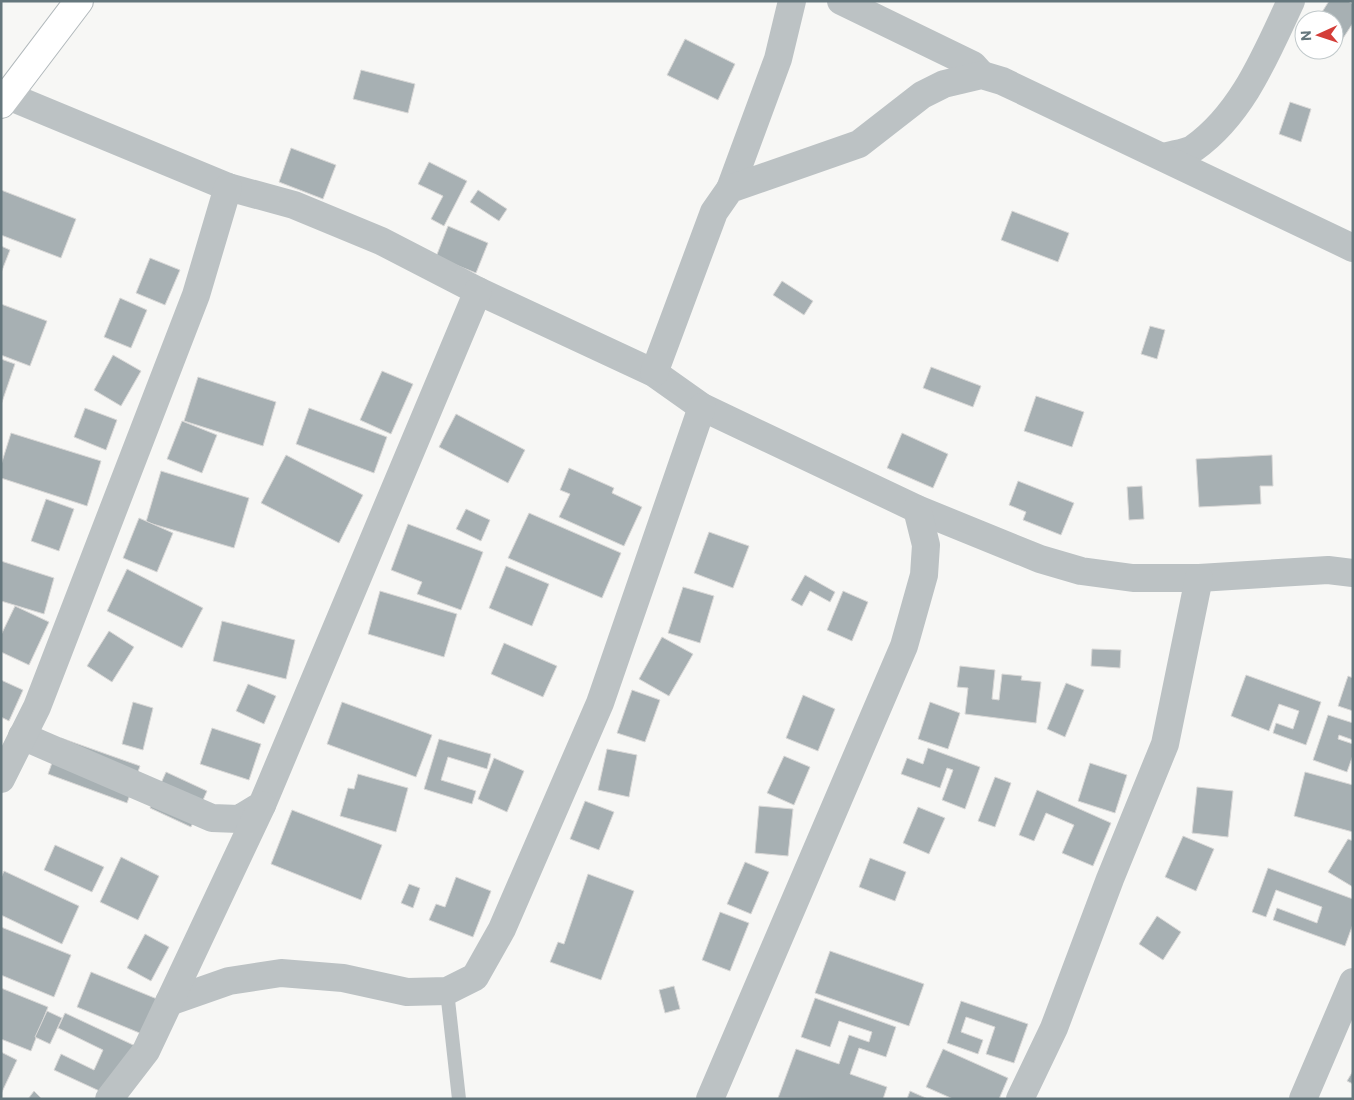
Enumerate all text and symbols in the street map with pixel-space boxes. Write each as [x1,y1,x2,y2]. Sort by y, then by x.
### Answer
north arrow [1294,10,1344,60]
text: N [1297,30,1314,41]

